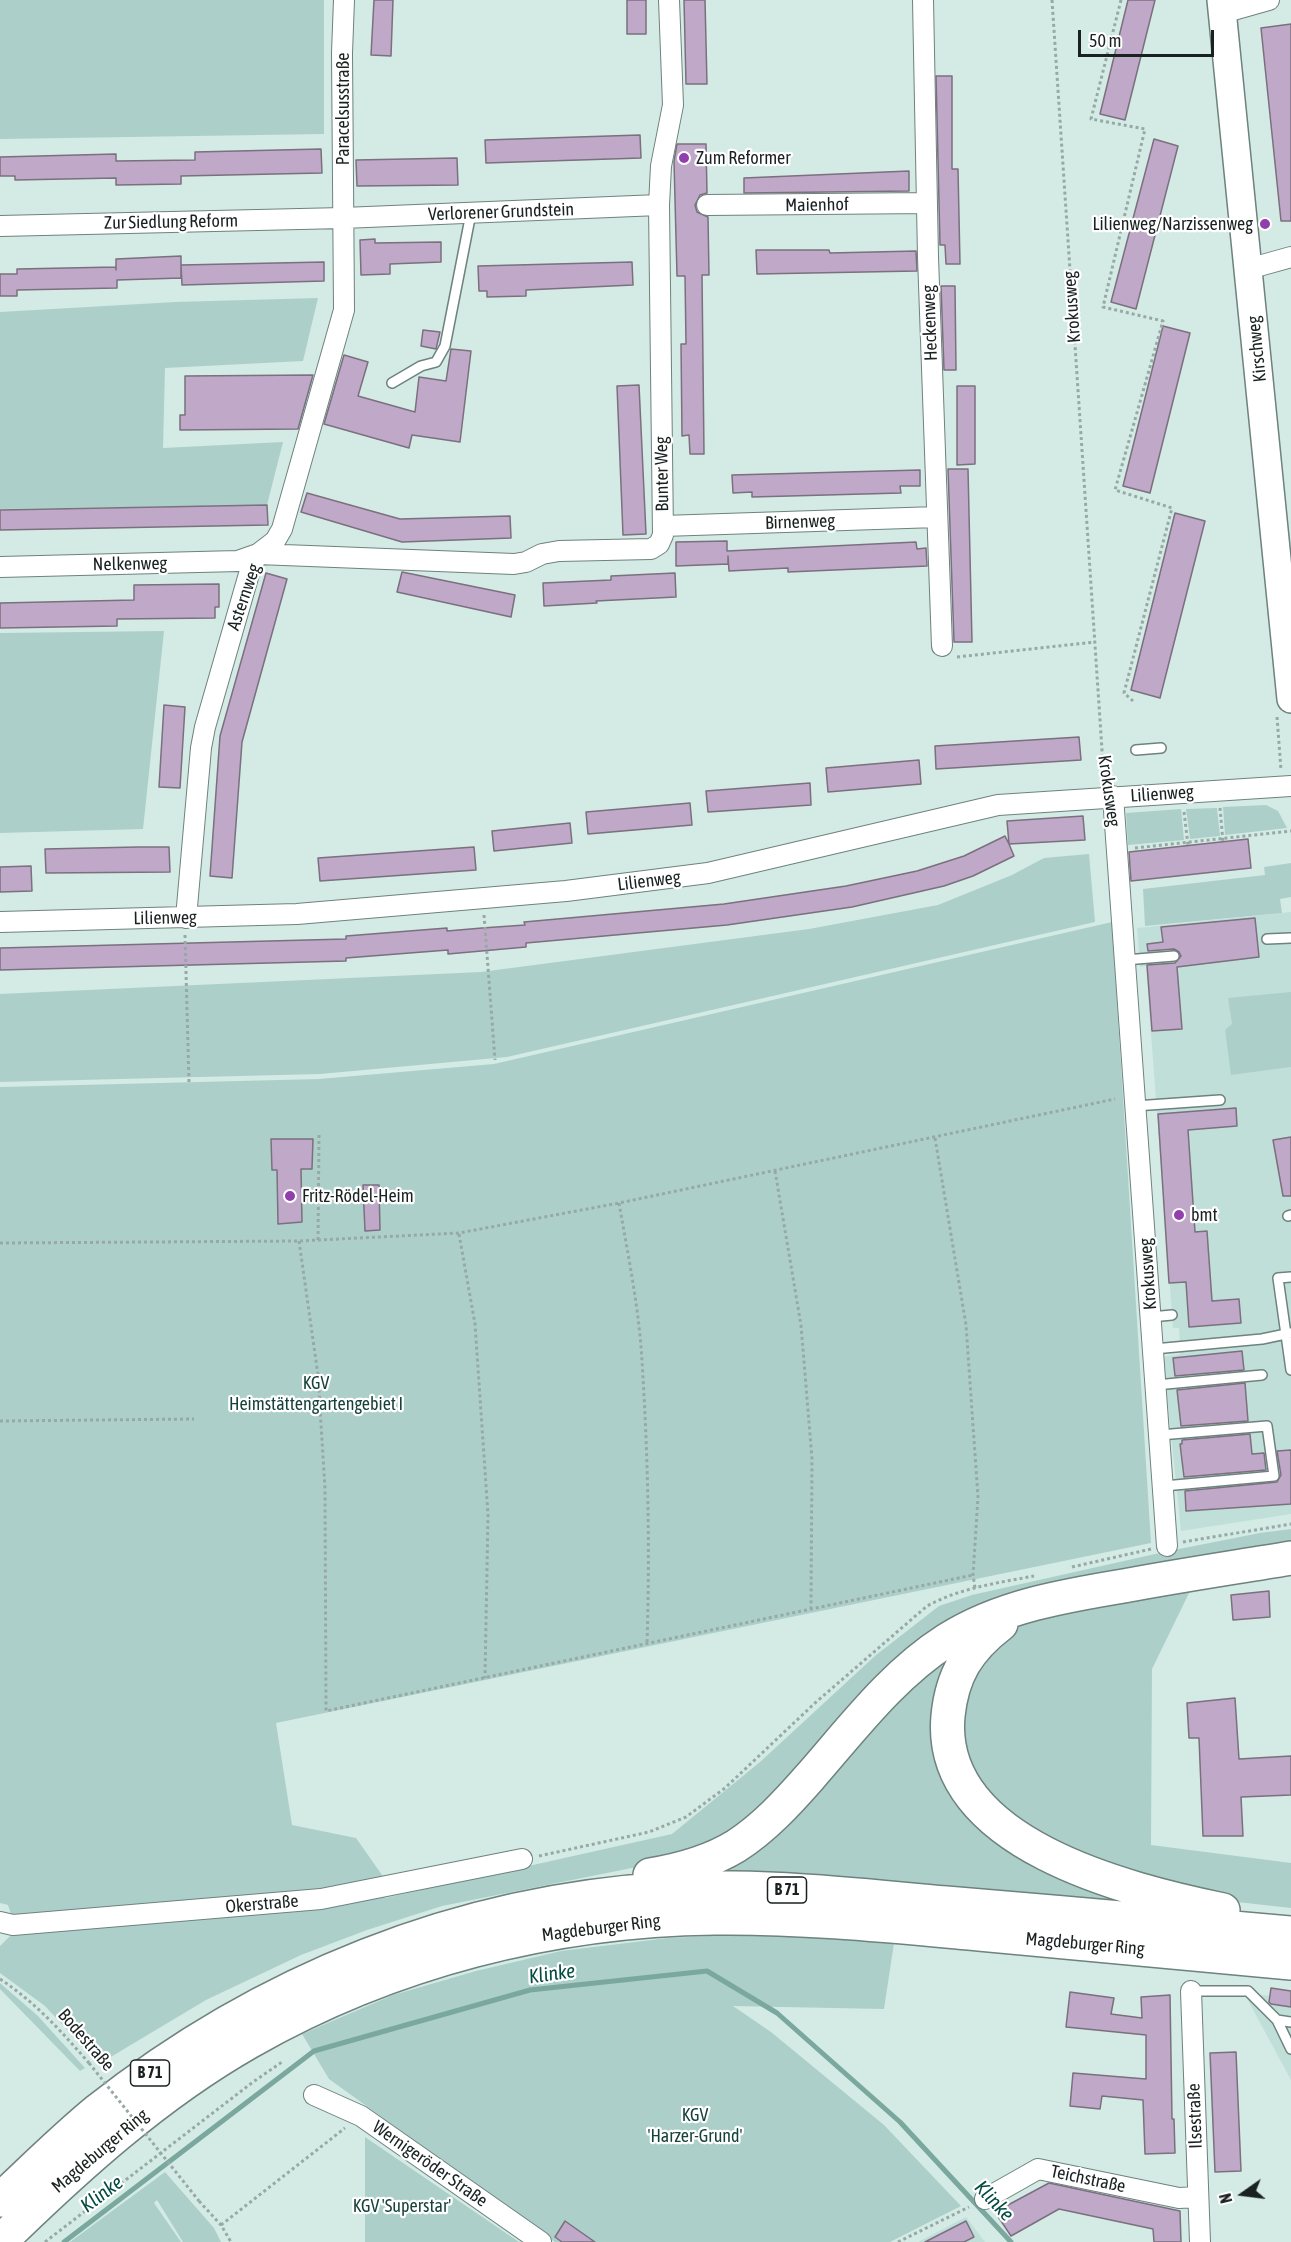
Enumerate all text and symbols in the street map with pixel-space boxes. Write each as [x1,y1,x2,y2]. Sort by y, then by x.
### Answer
scale bar [1081,18,1218,56]
text: 50 m [1089,30,1121,51]
street label: Paracelsusstraße [332,53,354,165]
place label: Zum Reformer [696,147,791,169]
marker: Zum Reformer [677,151,691,165]
street label: Maienhof [785,194,849,216]
street label: Verlorener Grundstein [428,199,574,225]
street label: Zur Siedlung Reform [104,210,238,234]
place label: Lilienweg/Narzissenweg [1093,213,1253,235]
marker: Lilienweg/Narzissenweg [1258,217,1272,231]
street label: Krokusweg [1059,270,1085,344]
street label: Heckenweg [918,285,942,361]
street label: Kirschweg [1243,315,1271,383]
street label: Bunter Weg [651,436,673,512]
street label: Birnenweg [765,510,835,534]
street label: Nelkenweg [93,553,167,575]
street label: Asternweg [223,561,265,633]
street label: Krokusweg [1093,754,1125,828]
street label: Lilienweg [1130,781,1194,807]
street label: Lilienweg [616,866,682,896]
street label: Lilienweg [133,907,197,929]
place label: Fritz-Rödel-Heim [302,1185,414,1207]
marker: Fritz-Rödel-Heim [283,1189,297,1203]
place label: bmt [1191,1204,1218,1226]
marker: bmt [1172,1208,1186,1222]
street label: Krokusweg [1135,1237,1161,1311]
park label: KGV Heimstättengartengebiet I [229,1372,403,1414]
road number: B 71 [768,1877,806,1903]
street label: Okerstraße [225,1890,299,1918]
street label: Magdeburger Ring [540,1910,662,1946]
street label: Magdeburger Ring [1025,1928,1145,1960]
water label: Klinke [527,1959,577,1989]
street label: Bodestraße [53,2005,119,2075]
road number: B 71 [130,2060,170,2086]
street label: Ilsestraße [1183,2083,1207,2149]
street label: Magdeburger Ring [47,2104,153,2198]
park label: KGV 'Harzer-Grund' [647,2104,743,2146]
street label: Wernigeröder Straße [368,2116,492,2212]
street label: Teichstraße [1049,2161,1127,2197]
north arrow [1213,2164,1273,2224]
water label: Klinke [76,2170,128,2218]
water label: Klinke [969,2176,1019,2226]
text: N [1216,2192,1235,2205]
park label: KGV 'Superstar' [353,2195,451,2217]

